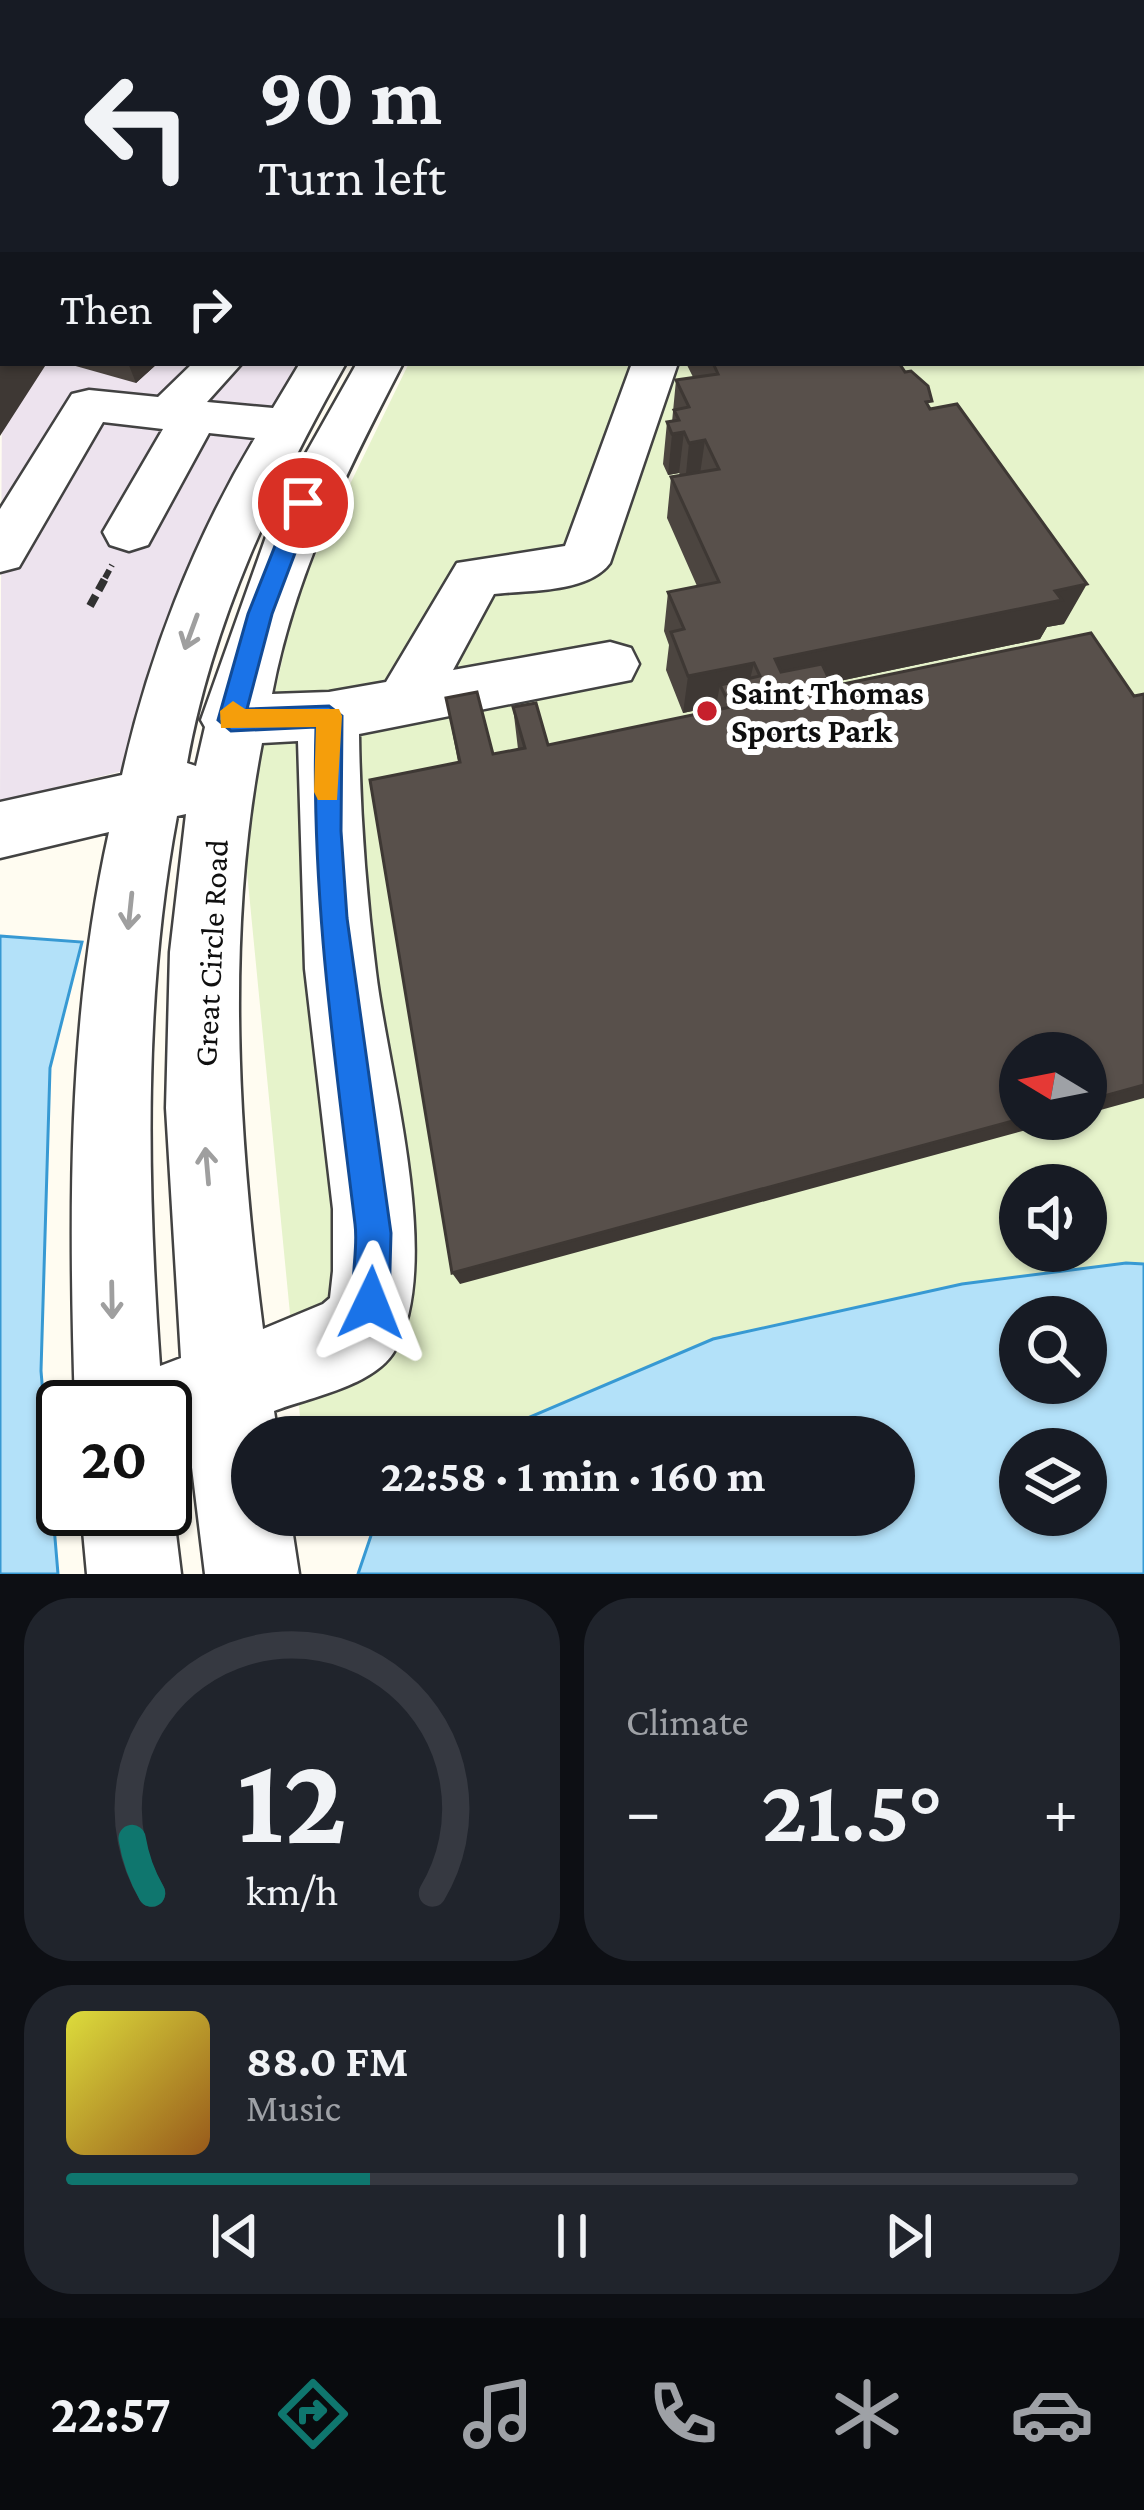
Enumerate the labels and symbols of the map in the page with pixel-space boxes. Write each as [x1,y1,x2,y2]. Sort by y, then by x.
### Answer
pin [252,452,354,554]
one-way arrow [178,613,200,650]
place label: Saint Thomas Sports Park [731,674,924,749]
marker: Saint Thomas Sports Park [694,698,720,724]
street label: Great Circle Road [186,838,235,1068]
one-way arrow [118,891,141,930]
north arrow [999,1032,1107,1140]
one-way arrow [195,1147,218,1186]
position arrow [308,1240,434,1366]
one-way arrow [101,1280,124,1319]
speed limit sign: 20 [36,1380,192,1536]

